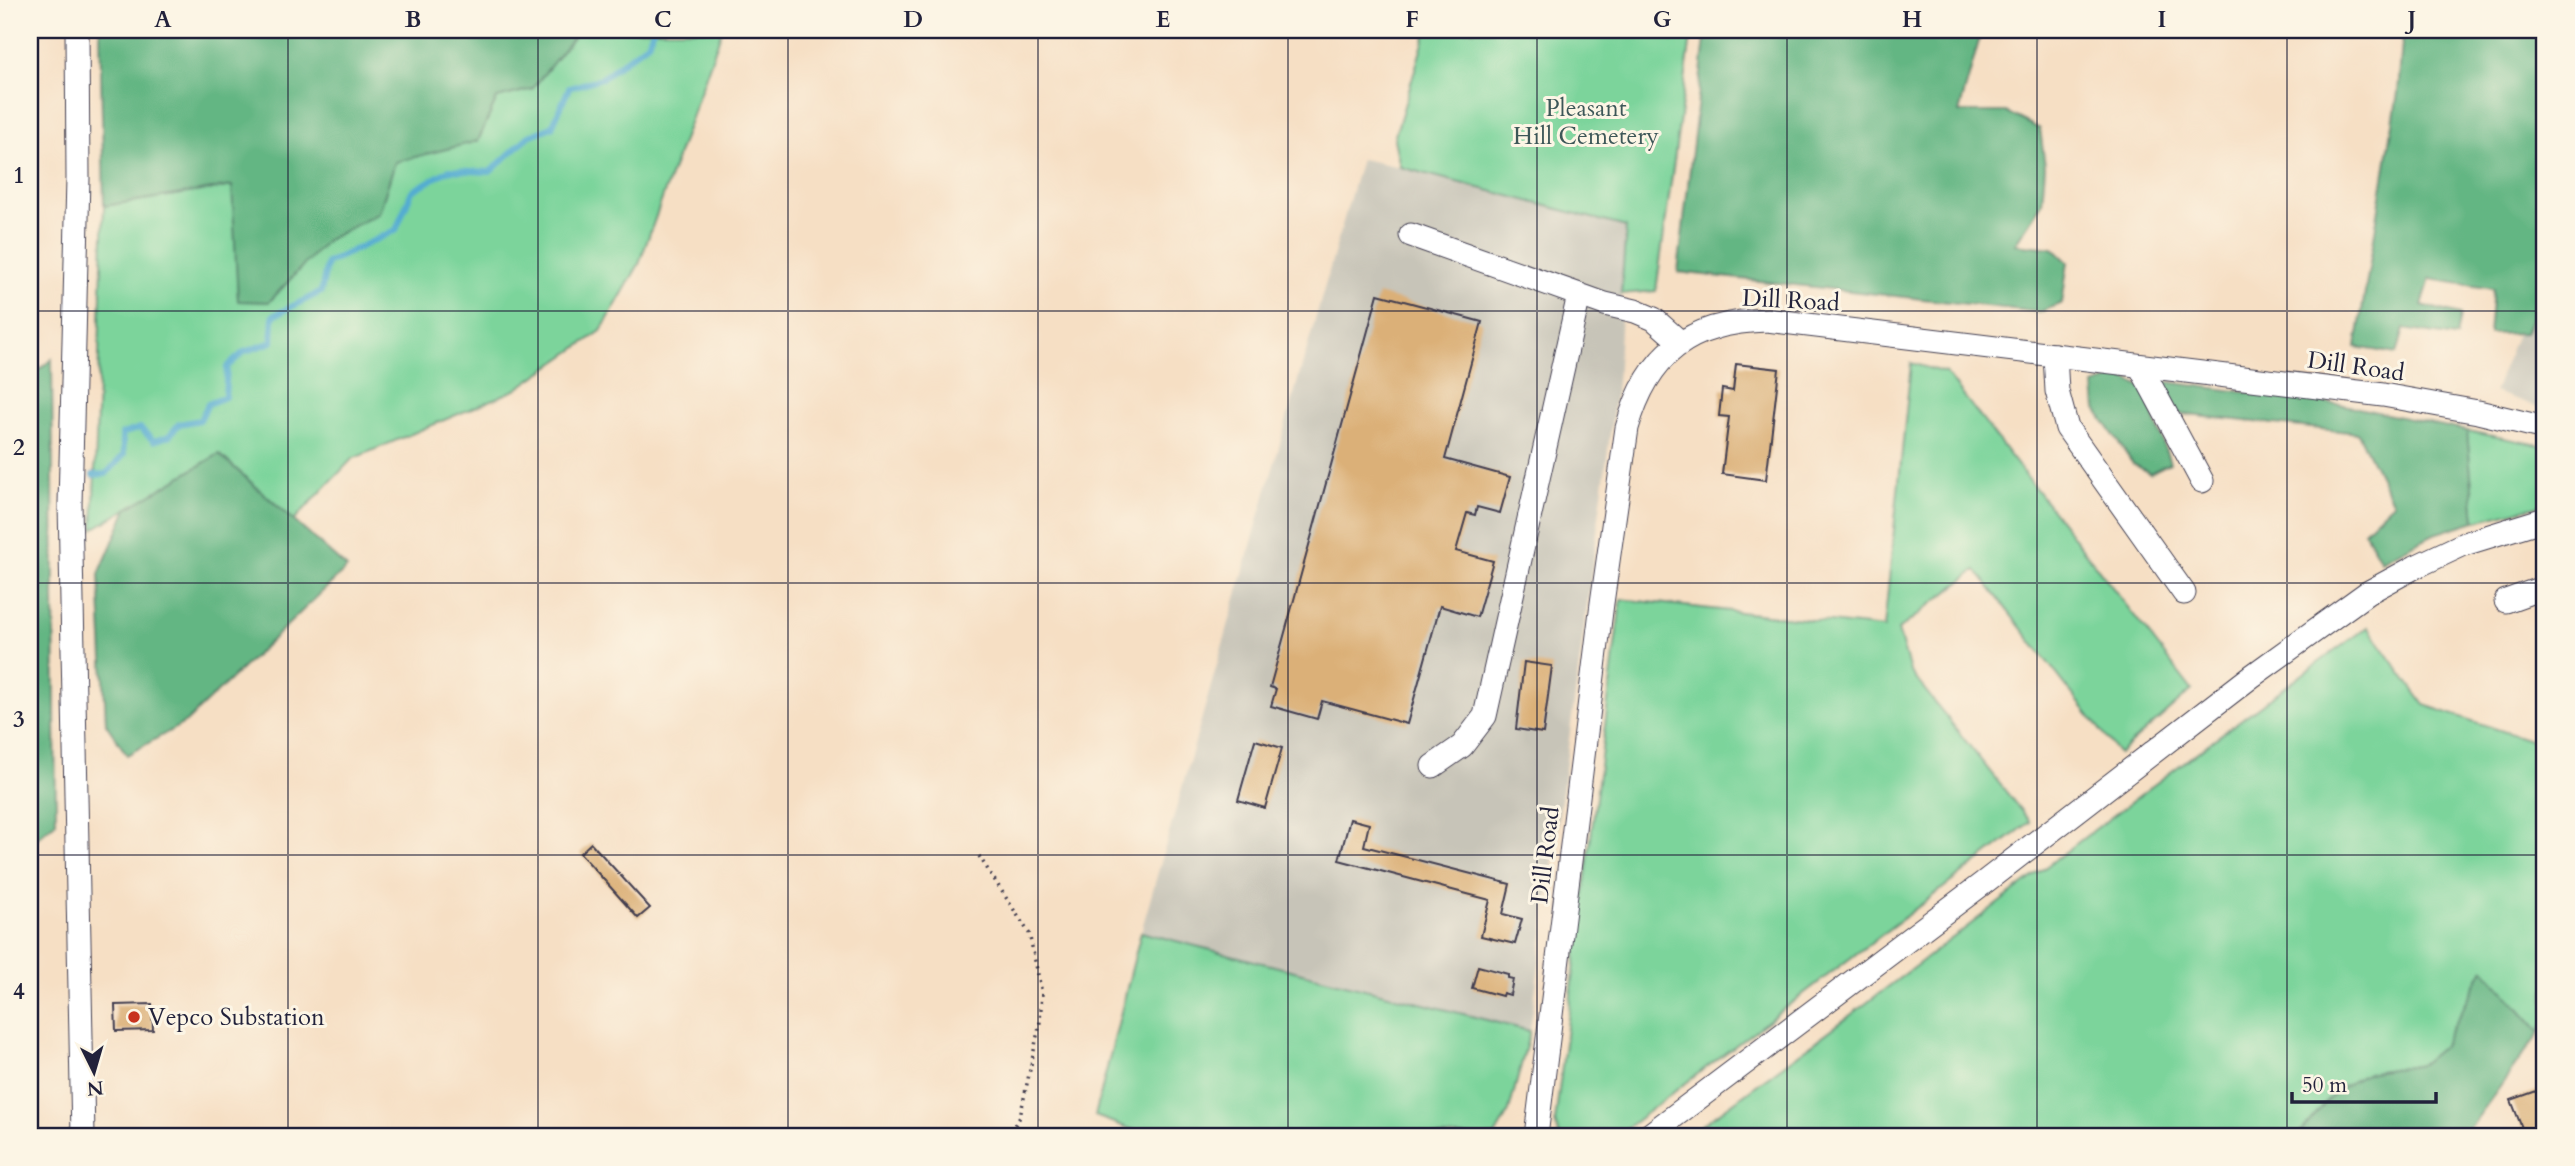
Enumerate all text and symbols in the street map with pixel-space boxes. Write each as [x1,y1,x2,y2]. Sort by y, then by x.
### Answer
text: A [154,4,172,35]
text: B [405,4,421,35]
text: C [654,4,672,35]
text: D [903,4,923,35]
text: E [1156,4,1170,35]
text: F [1405,4,1419,35]
text: G [1653,4,1672,35]
text: H [1902,4,1922,35]
text: I [2158,4,2166,35]
text: J [2405,4,2416,35]
park label: Pleasant Hill Cemetery [1513,92,1659,153]
text: 1 [13,160,25,191]
street label: Dill Road [1741,281,1841,320]
street label: Dill Road [2305,343,2407,390]
text: 2 [13,432,25,463]
text: 3 [13,704,25,735]
street label: Dill Road [1523,804,1568,906]
text: 4 [13,976,25,1007]
place label: Vepco Substation [148,1001,325,1034]
marker: Vepco Substation [126,1009,142,1025]
north arrow [60,1036,130,1106]
scale bar [2292,1061,2435,1105]
text: 50 m [2302,1071,2347,1100]
text: N [86,1074,105,1102]

